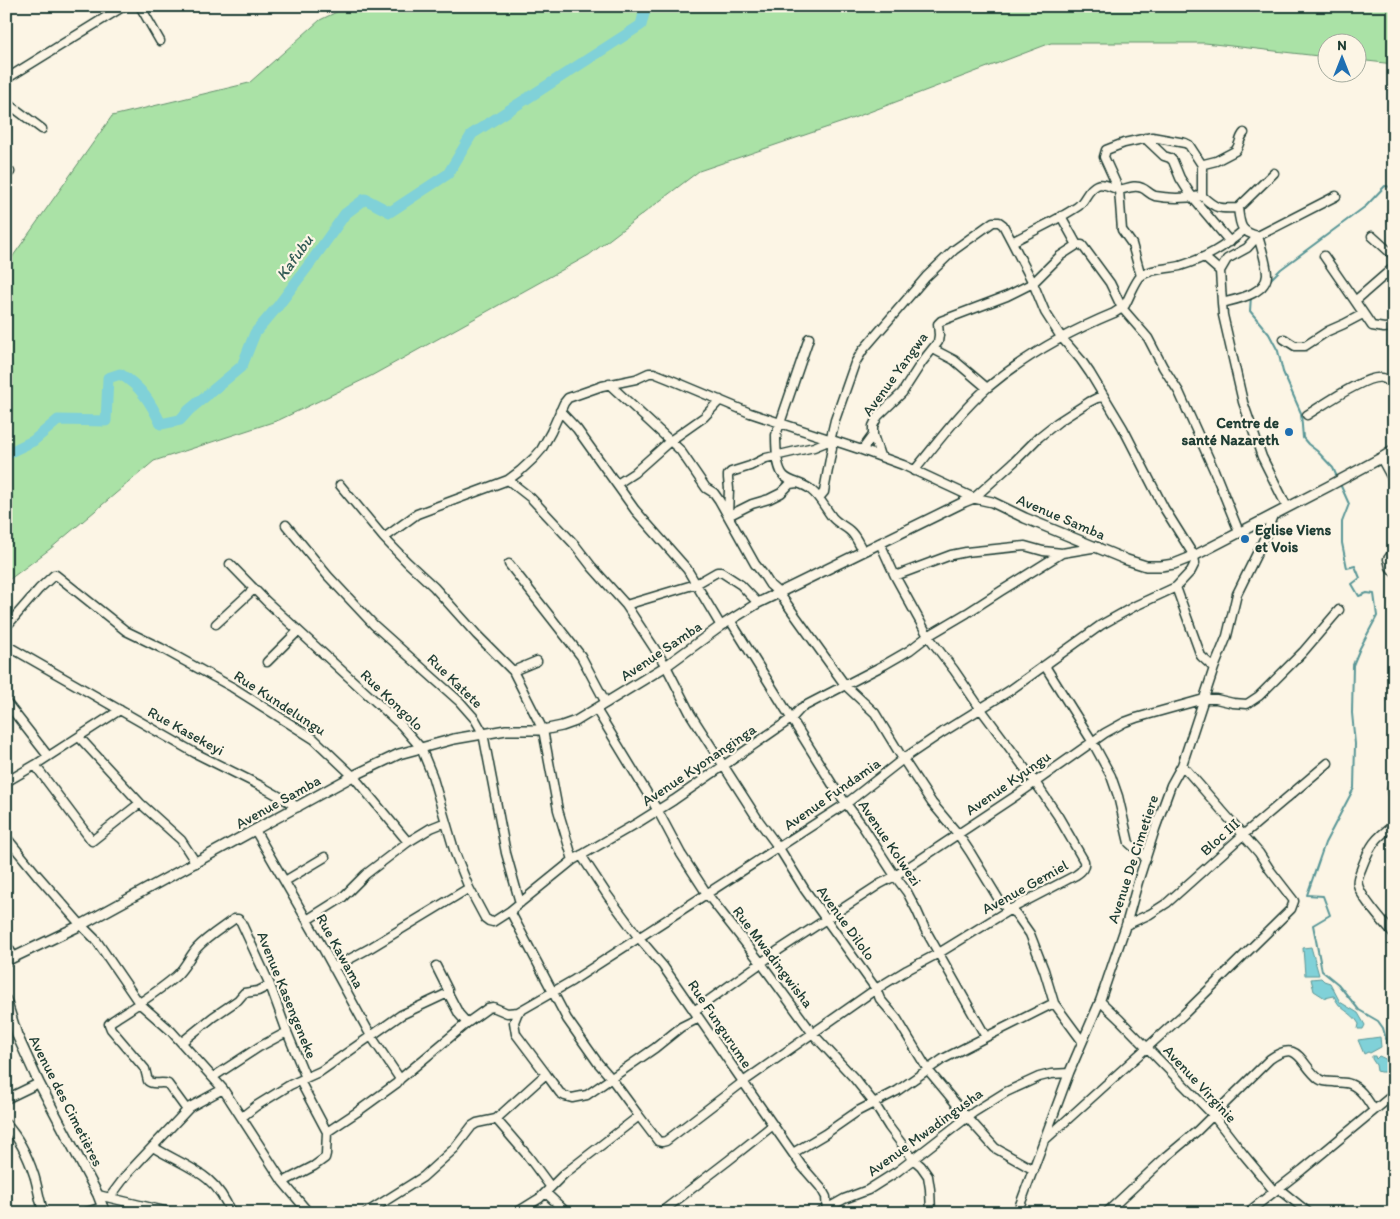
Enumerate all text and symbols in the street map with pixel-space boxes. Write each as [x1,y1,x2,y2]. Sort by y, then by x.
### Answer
north arrow [1318,32,1368,82]
text: N [1337,37,1347,54]
water label: Kafubu [272,230,318,283]
street label: Avenue Yangwa [859,328,932,420]
place label: Centre de santé Nazareth [1182,414,1280,449]
marker: Centre de santé Nazareth [1283,426,1295,438]
street label: Avenue Samba [1014,490,1109,544]
place label: Eglise Viens et Vois [1255,521,1332,556]
marker: Eglise Viens et Vois [1239,533,1251,545]
street label: Avenue Samba [617,617,706,685]
street label: Rue Katete [423,650,487,712]
street label: Rue Kongolo [357,666,427,734]
street label: Rue Kundelungu [231,667,330,740]
street label: Rue Kasekeyi [145,703,227,759]
street label: Avenue Kyonanginga [638,720,760,810]
street label: Avenue Kyungu [962,747,1054,819]
street label: Avenue Fundamia [780,754,884,834]
street label: Avenue Samba [232,771,324,833]
street label: Avenue De Cimetiere [1104,793,1162,925]
street label: Avenue Kolwezi [855,797,925,889]
street label: Bloc III [1197,815,1243,859]
street label: Avenue Gemiel [979,856,1072,918]
street label: Avenue Dilolo [813,882,879,964]
street label: Rue Mwadingwisha [729,903,817,1012]
street label: Rue Kawama [312,911,368,992]
street label: Avenue Kasengeneke [253,929,321,1061]
street label: Rue Fungurume [684,977,756,1071]
street label: Avenue des Cimetières [25,1032,107,1170]
street label: Avenue Virginie [1160,1042,1240,1126]
street label: Avenue Mwadingusha [864,1084,986,1180]

